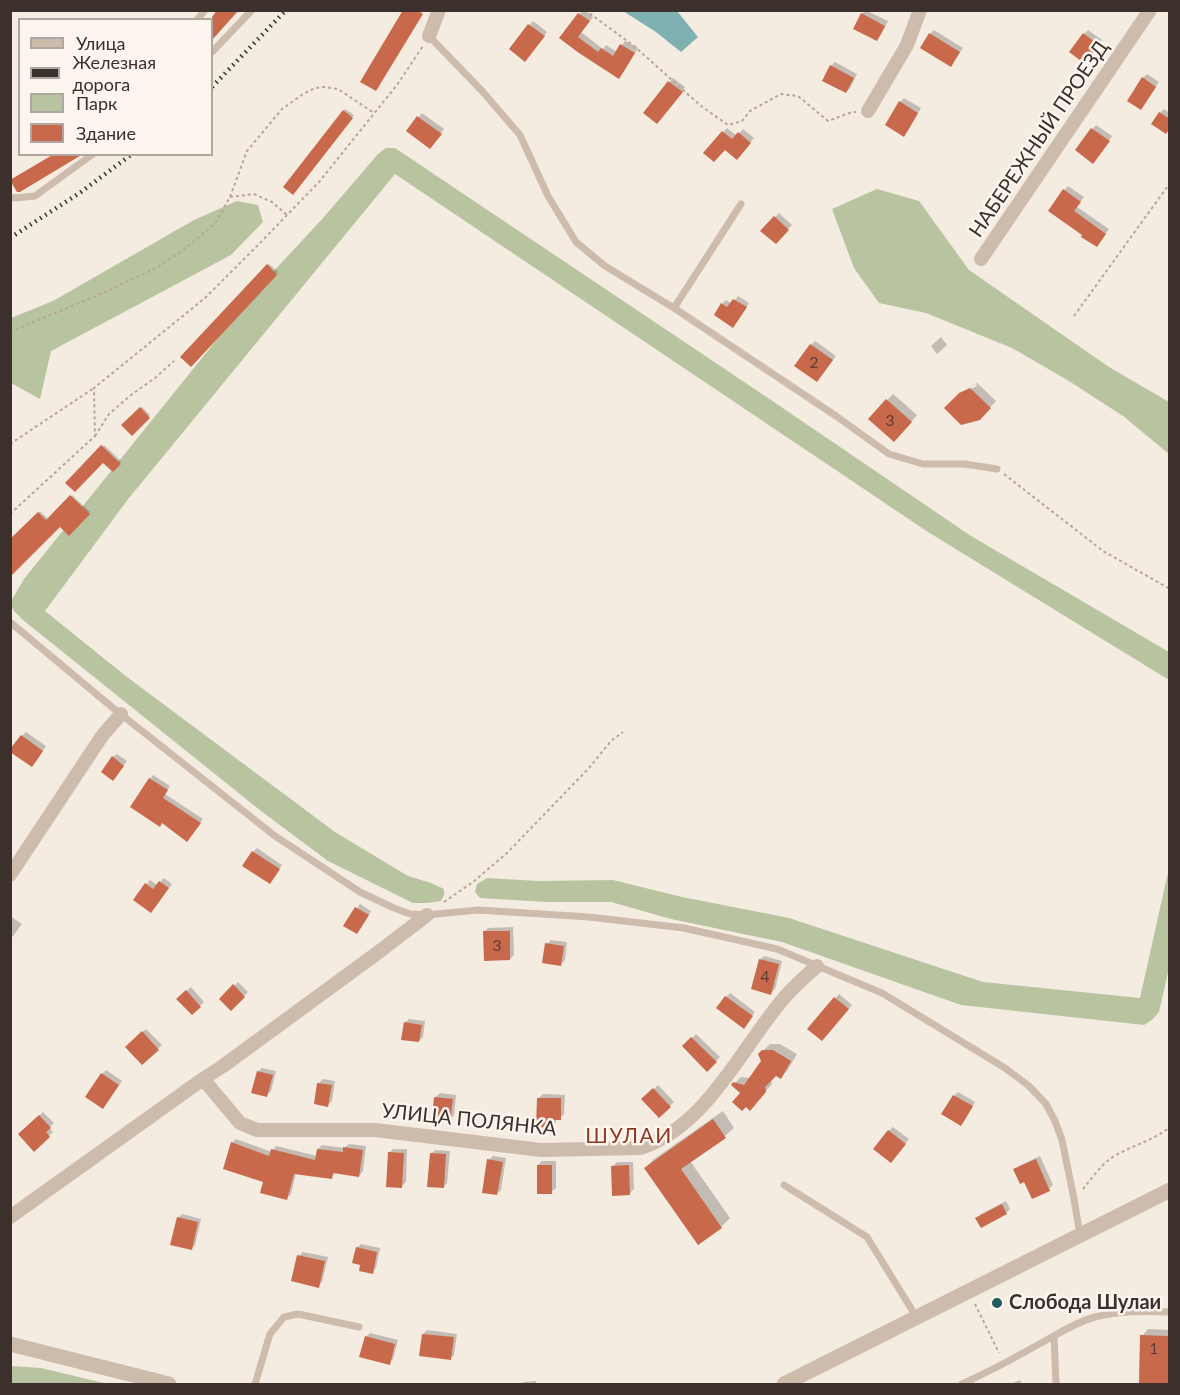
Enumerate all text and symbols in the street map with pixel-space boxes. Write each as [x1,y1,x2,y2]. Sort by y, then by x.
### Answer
legend [18,18,213,156]
text: Улица [76,32,126,54]
street label: НАБЕРЕЖНЫЙ ПРОЕЗД [964,36,1114,242]
text: Железная дорога [72,51,156,95]
text: Парк [76,92,117,114]
text: Здание [76,122,136,144]
house number: 2 [809,353,819,373]
house number: 3 [885,411,895,431]
house number: 3 [492,936,502,956]
house number: 4 [760,967,770,987]
street label: УЛИЦА ПОЛЯНКА [380,1099,558,1141]
district label: ШУЛАИ [585,1123,673,1149]
place label: Слобода Шулаи [1009,1291,1161,1315]
marker: Слобода Шулаи [990,1296,1004,1310]
house number: 1 [1149,1339,1159,1359]

